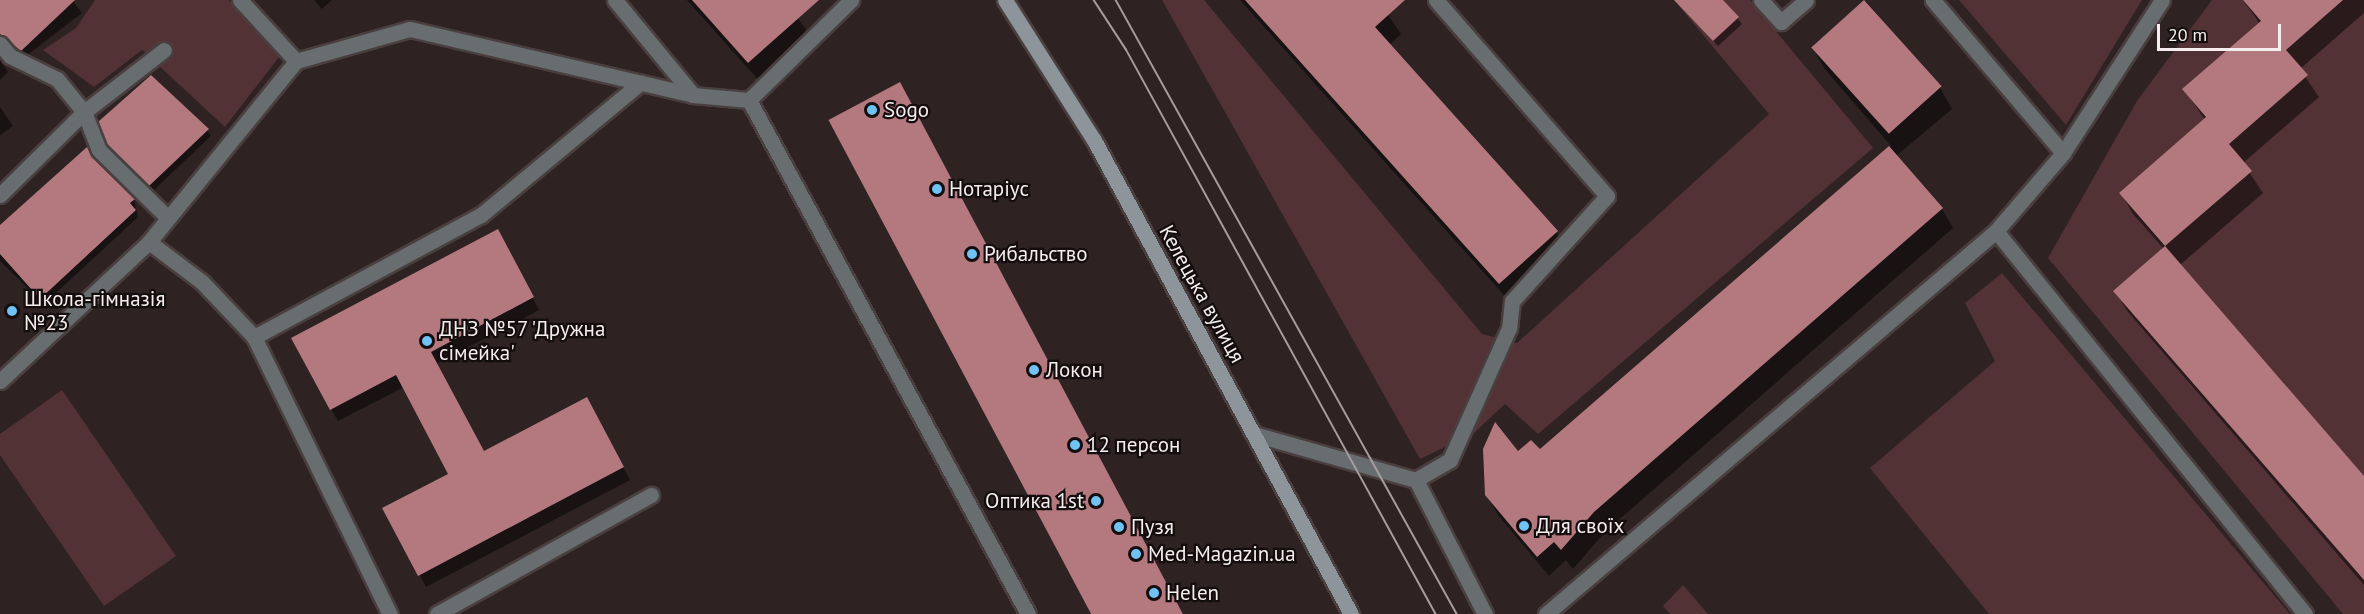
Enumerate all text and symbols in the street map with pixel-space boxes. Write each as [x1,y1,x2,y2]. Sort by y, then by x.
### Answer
scale bar [2160,12,2284,50]
text: 20 m [2168,23,2207,46]
place label: Sogo [884,97,929,123]
marker: Sogo [865,103,879,117]
place label: Нотаріус [949,176,1029,202]
marker: Нотаріус [930,182,944,196]
street label: Келецька вулиця [1154,221,1250,367]
place label: Рибальство [984,241,1087,267]
marker: Рибальство [965,247,979,261]
place label: Школа-гімназія №23 [24,286,165,336]
marker: Школа-гімназія №23 [5,304,19,318]
place label: ДНЗ №57 'Дружна сімейка' [439,316,608,366]
marker: ДНЗ №57 'Дружна сімейка' [420,334,434,348]
place label: Локон [1046,357,1103,383]
marker: Локон [1027,363,1041,377]
place label: 12 персон [1087,432,1180,458]
marker: 12 персон [1068,438,1082,452]
place label: Оптика 1st [985,488,1084,514]
marker: Оптика 1st [1089,494,1103,508]
place label: Для своїх [1536,513,1624,539]
place label: Пузя [1131,514,1174,540]
marker: Для своїх [1517,519,1531,533]
marker: Пузя [1112,520,1126,534]
place label: Med-Magazin.ua [1148,541,1296,567]
marker: Med-Magazin.ua [1129,547,1143,561]
place label: Helen [1166,580,1219,606]
marker: Helen [1147,586,1161,600]

